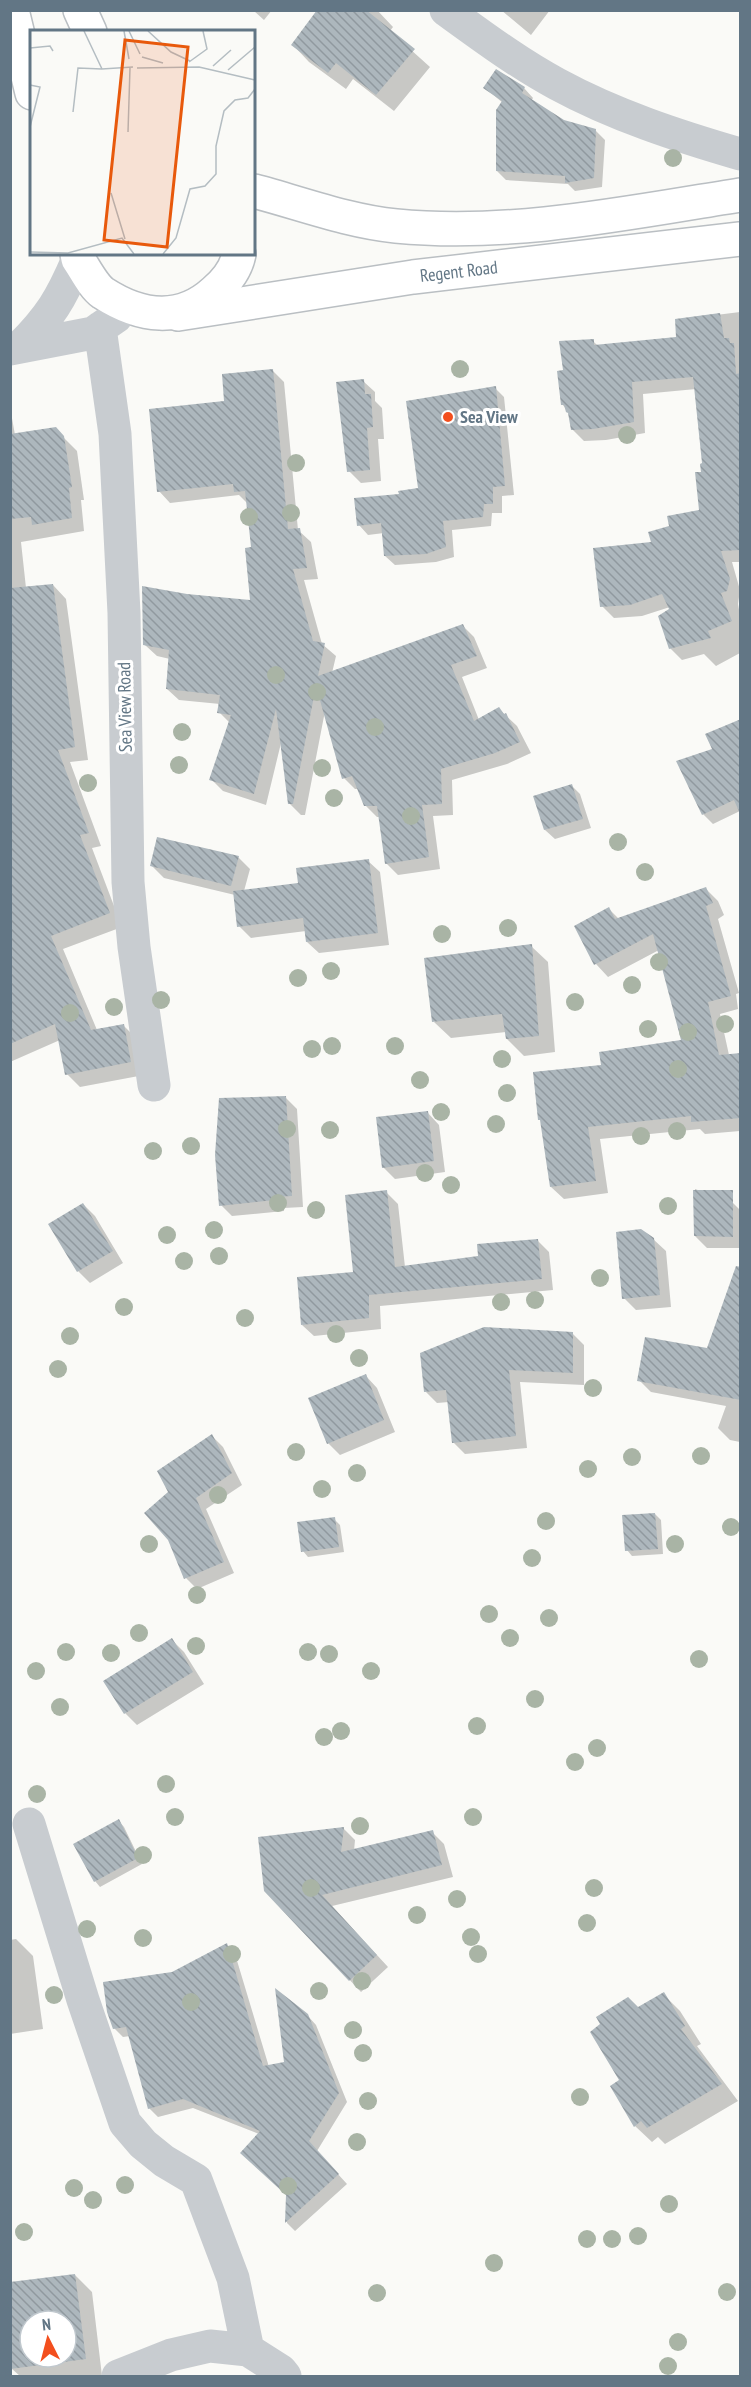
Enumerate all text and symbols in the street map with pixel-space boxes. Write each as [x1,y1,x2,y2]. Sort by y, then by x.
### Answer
inset map [30,30,255,255]
street label: Regent Road [419,255,499,287]
place label: Sea View [460,405,518,428]
marker: Sea View [441,410,455,424]
street label: Sea View Road [112,662,137,752]
north arrow [18,2309,78,2369]
text: N [41,2314,52,2334]

